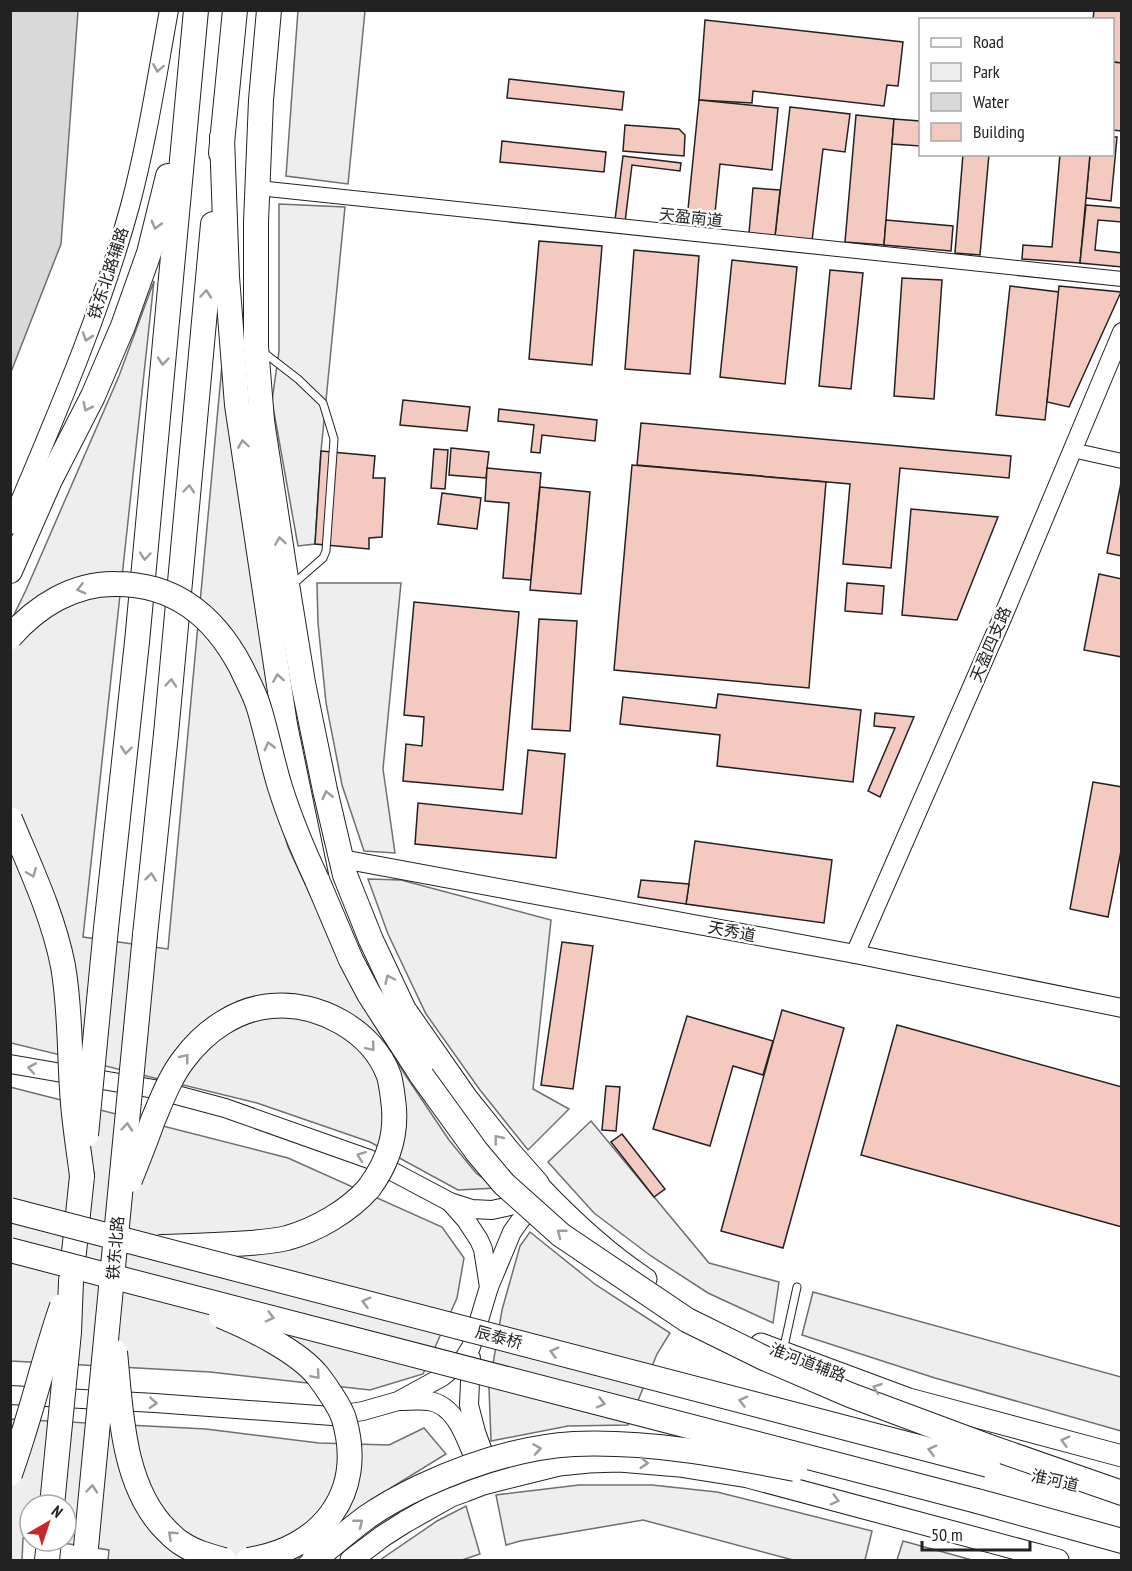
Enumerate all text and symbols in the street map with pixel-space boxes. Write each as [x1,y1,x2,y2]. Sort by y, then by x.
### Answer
legend [919,18,1114,156]
text: Road [973,30,1004,53]
text: Park [973,60,1000,83]
one-way arrow [152,63,165,73]
text: Water [973,90,1009,113]
text: Building [973,120,1025,143]
street label: 天盈南道 [658,204,724,230]
one-way arrow [151,220,163,230]
street label: 铁东北路辅路 [84,224,132,322]
one-way arrow [199,290,212,299]
one-way arrow [82,331,95,342]
one-way arrow [157,357,170,366]
one-way arrow [83,401,94,412]
one-way arrow [237,439,249,449]
one-way arrow [182,484,195,493]
one-way arrow [275,536,287,546]
one-way arrow [139,551,152,560]
one-way arrow [76,582,87,594]
street label: 天盈四支路 [965,603,1015,685]
one-way arrow [272,674,285,684]
one-way arrow [164,678,177,687]
one-way arrow [264,741,276,752]
one-way arrow [120,745,133,754]
one-way arrow [321,790,334,800]
one-way arrow [25,867,37,878]
one-way arrow [144,872,157,881]
street label: 天秀道 [707,917,757,945]
one-way arrow [385,974,397,985]
one-way arrow [363,1040,374,1051]
one-way arrow [178,1054,189,1065]
one-way arrow [27,1062,37,1075]
one-way arrow [120,1123,133,1132]
one-way arrow [495,1135,506,1146]
one-way arrow [356,1151,367,1164]
street label: 铁东北路 [102,1215,128,1281]
one-way arrow [556,1230,567,1241]
one-way arrow [361,1297,371,1310]
one-way arrow [265,1309,275,1322]
street label: 辰泰桥 [473,1321,525,1353]
street label: 淮河道辅路 [767,1338,849,1386]
one-way arrow [549,1346,559,1359]
one-way arrow [309,1368,320,1379]
one-way arrow [873,1382,883,1395]
one-way arrow [148,1396,157,1409]
one-way arrow [596,1396,606,1409]
one-way arrow [738,1396,749,1408]
one-way arrow [1060,1435,1070,1448]
one-way arrow [532,1443,542,1456]
one-way arrow [927,1445,937,1458]
one-way arrow [639,1456,648,1469]
street label: 淮河道 [1029,1465,1081,1495]
one-way arrow [85,1484,98,1493]
one-way arrow [830,1492,840,1505]
north arrow [18,1493,78,1553]
text: N [48,1501,67,1522]
scale bar [922,1514,1030,1552]
one-way arrow [352,1520,363,1531]
text: 50 m [931,1523,963,1546]
one-way arrow [168,1532,179,1543]

